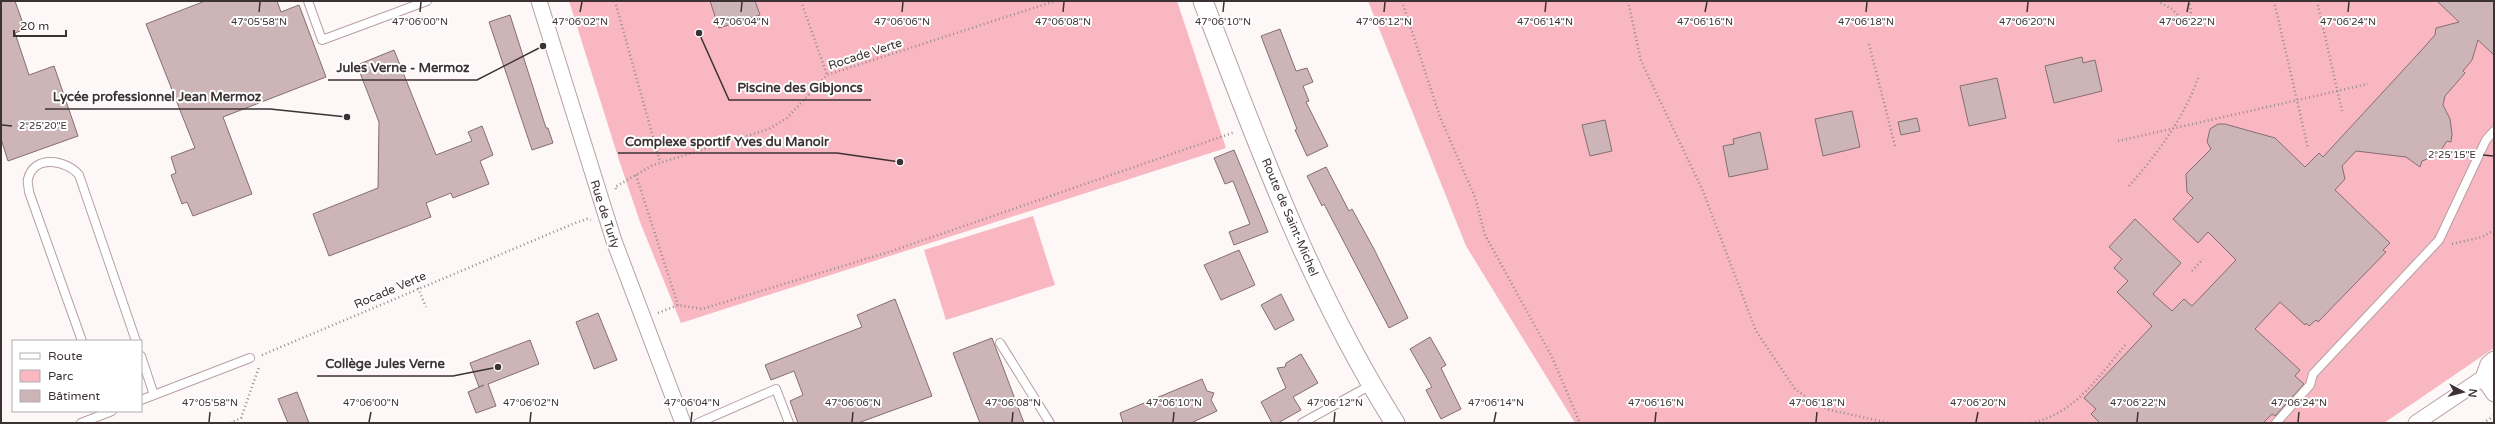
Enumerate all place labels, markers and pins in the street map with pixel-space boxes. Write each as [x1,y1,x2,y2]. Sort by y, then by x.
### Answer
callout: Jules Verne - Mermoz [328,55,477,80]
callout: Piscine des Gibjoncs [729,75,871,100]
callout: Lycée professionnel Jean Mermoz [45,84,270,109]
callout: Complexe sportif Yves du Manoir [618,128,837,153]
callout: Collège Jules Verne [317,351,453,376]

